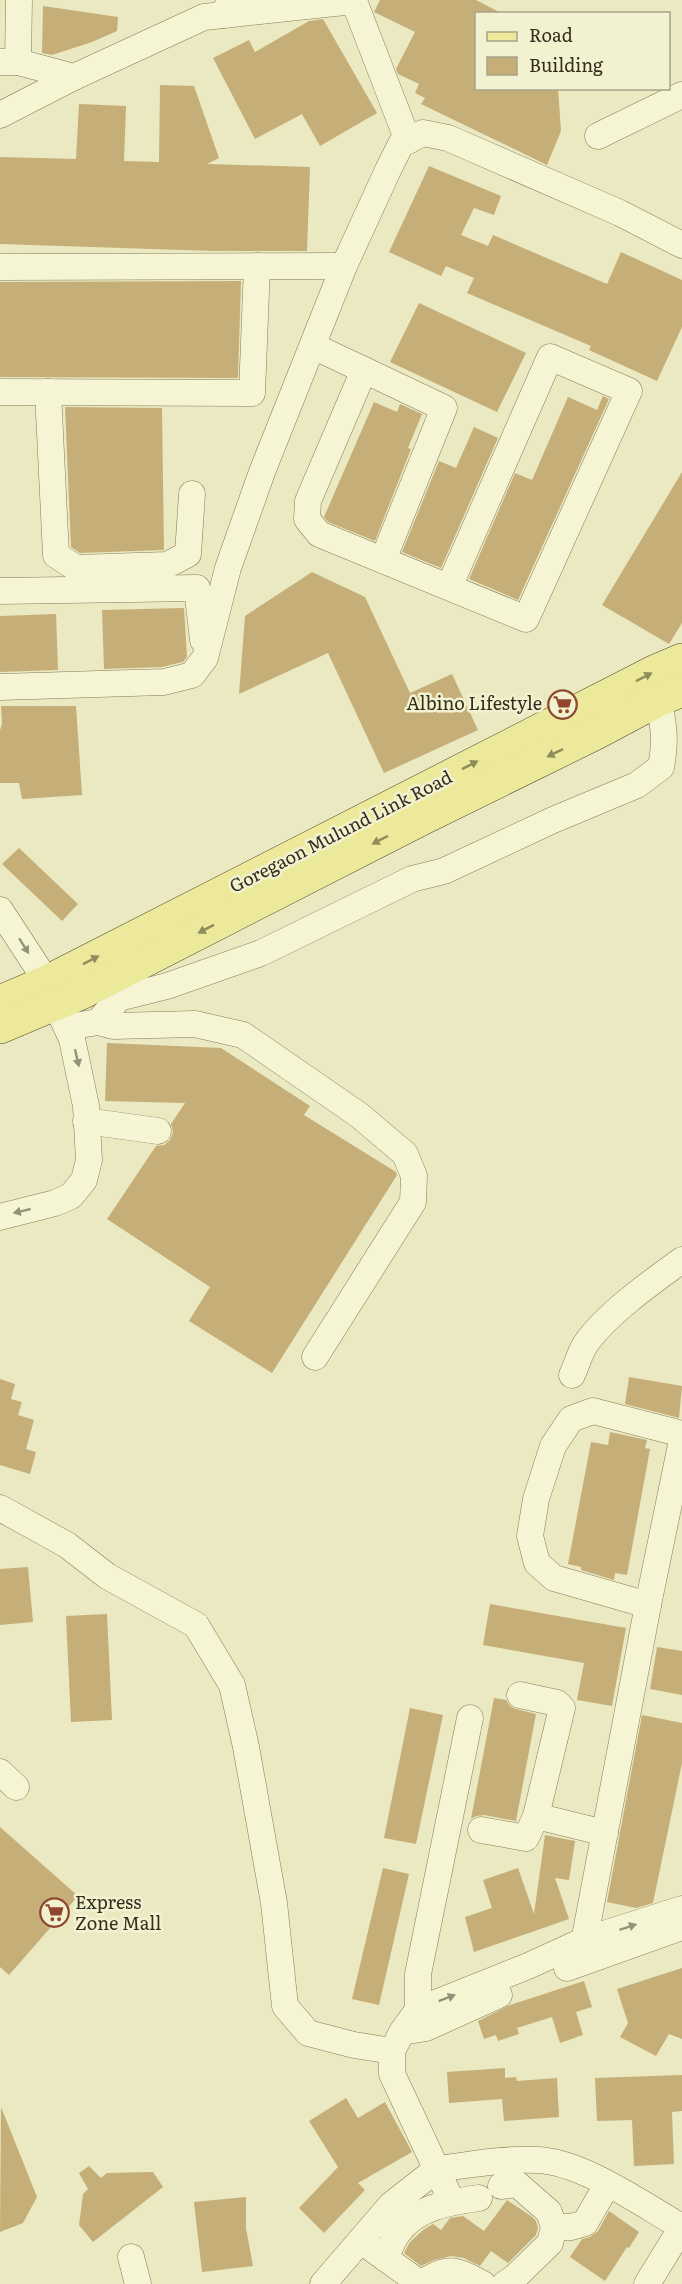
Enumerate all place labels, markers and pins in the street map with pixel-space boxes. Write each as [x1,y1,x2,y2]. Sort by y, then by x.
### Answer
supermarket icon: Albino Lifestyle [547,688,579,720]
place label: Albino Lifestyle [406,689,542,716]
place label: Express Zone Mall [75,1888,161,1936]
supermarket icon: Express Zone Mall [38,1897,70,1929]

